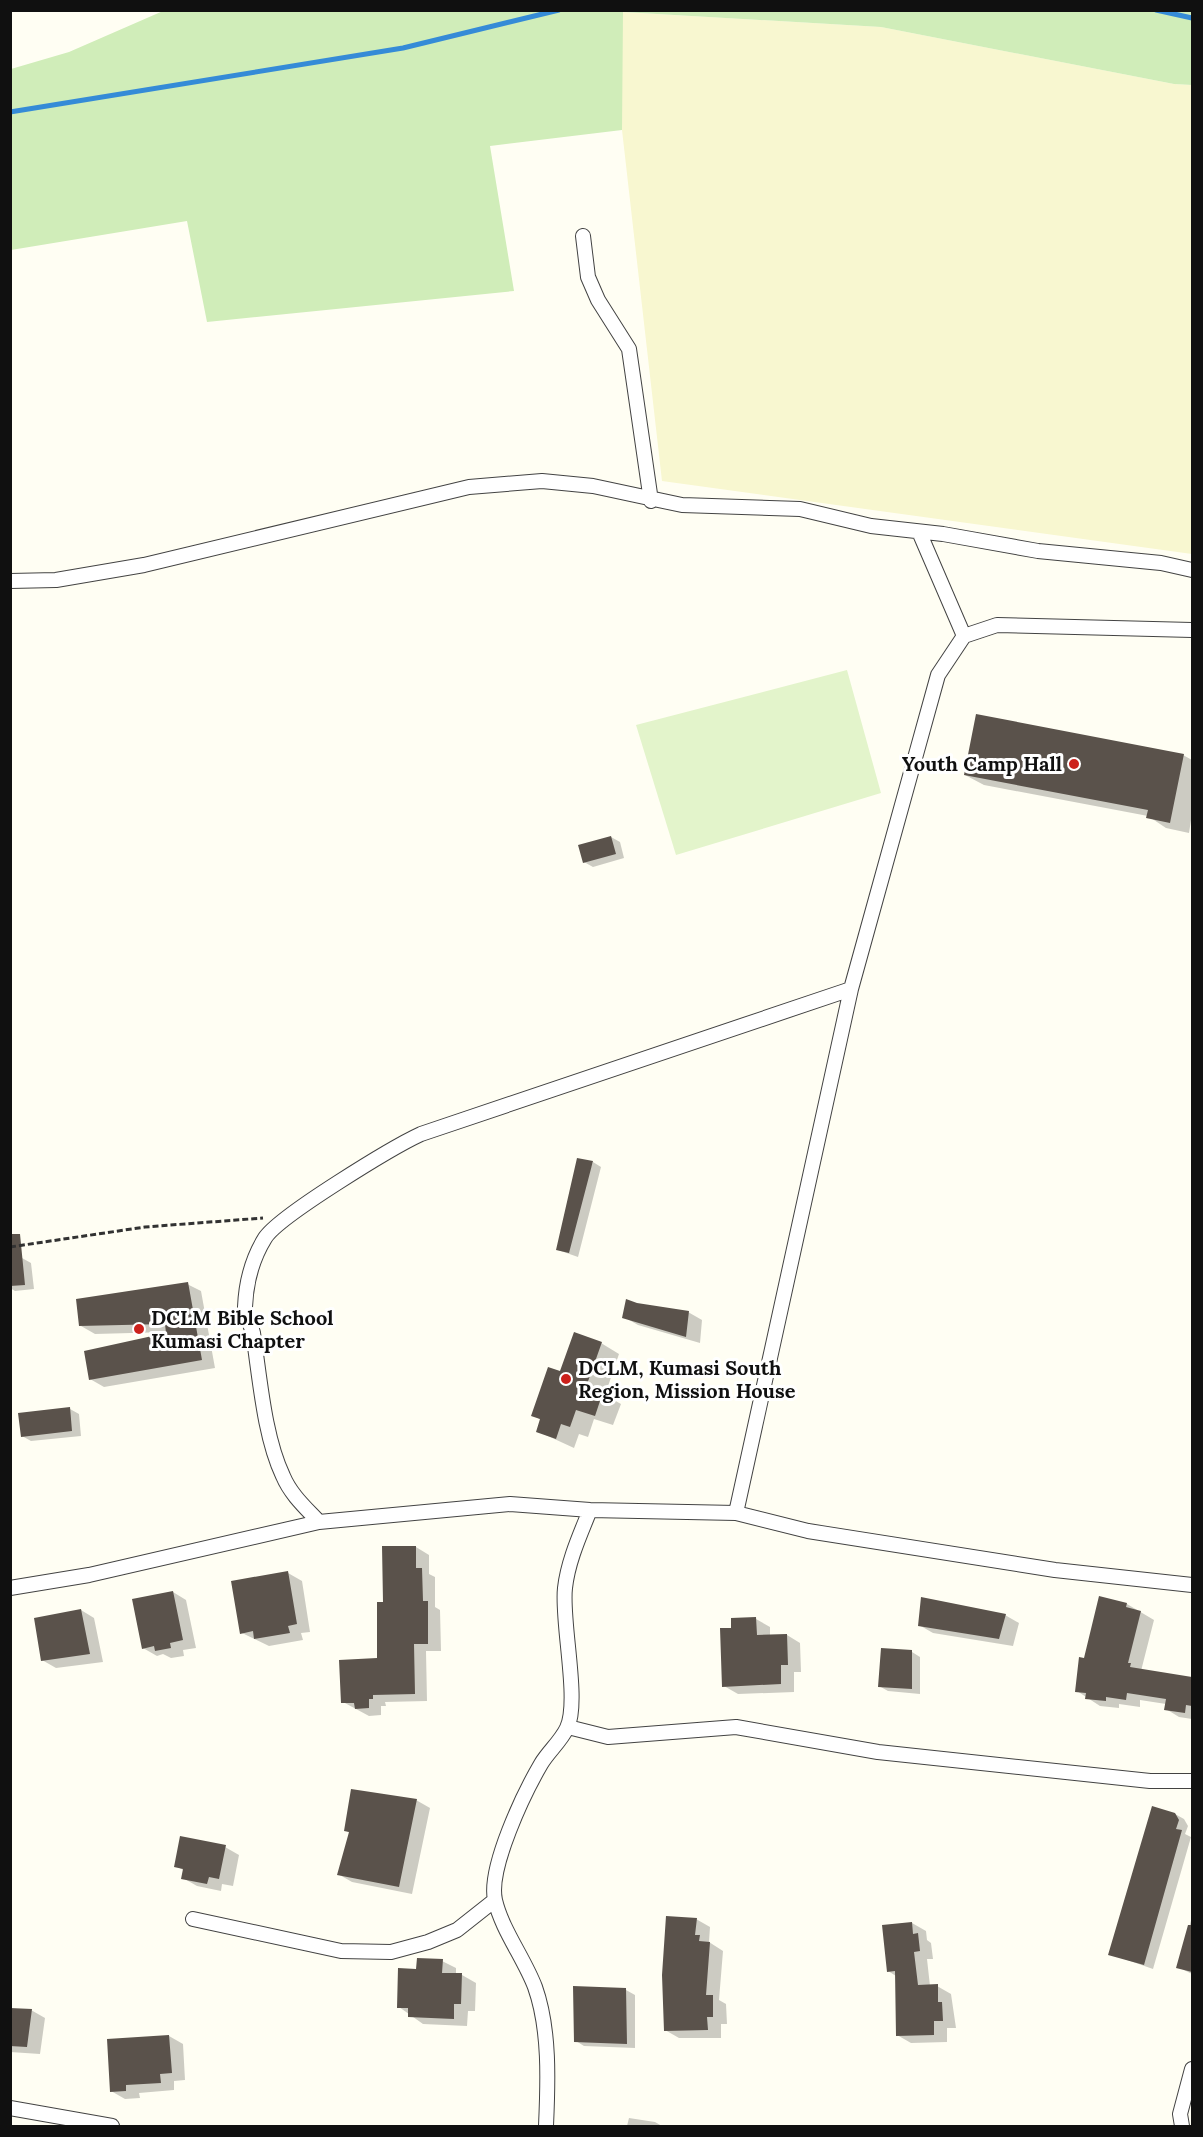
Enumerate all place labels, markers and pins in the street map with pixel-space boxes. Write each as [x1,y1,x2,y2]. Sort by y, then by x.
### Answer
place label: Youth Camp Hall [902,751,1062,776]
marker: Youth Camp Hall [1067,757,1081,771]
place label: DCLM Bible School Kumasi Chapter [151,1305,333,1353]
marker: DCLM Bible School Kumasi Chapter [132,1322,146,1336]
place label: DCLM, Kumasi South Region, Mission House [578,1355,796,1403]
marker: DCLM, Kumasi South Region, Mission House [559,1372,573,1386]

